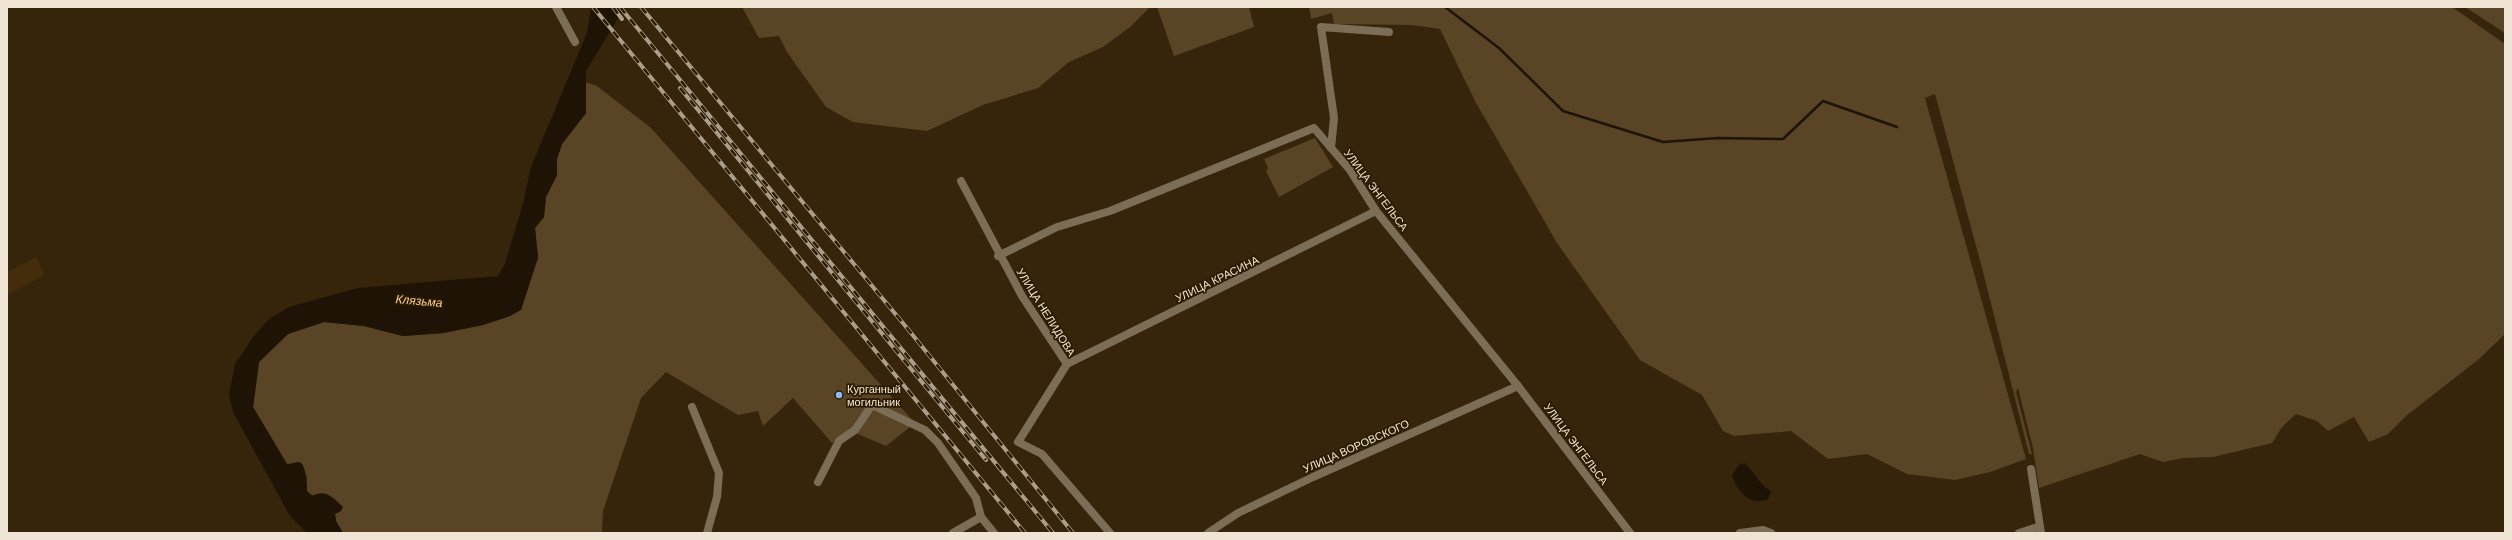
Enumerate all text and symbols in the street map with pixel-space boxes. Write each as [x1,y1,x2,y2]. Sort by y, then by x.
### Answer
street label: УЛИЦА ЭНГЕЛЬСА [1341,146,1412,234]
street label: УЛИЦА КРАСИНА [1173,252,1262,305]
street label: УЛИЦА НЕЛИДОВА [1013,266,1079,359]
water label: Клязьма [395,291,443,311]
place label: Курганный могильник [847,382,901,409]
marker: Курганный могильник [834,390,844,400]
street label: УЛИЦА ЭНГЕЛЬСА [1541,400,1612,488]
street label: УЛИЦА ВОРОВСКОГО [1301,416,1412,476]

